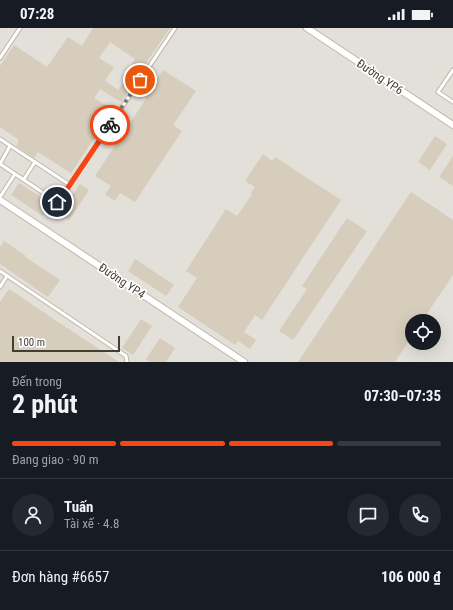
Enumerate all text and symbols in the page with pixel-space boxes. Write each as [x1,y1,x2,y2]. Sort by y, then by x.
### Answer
text: 07:28 [20,5,54,23]
street label: Đường YP6 [354,56,406,98]
pin [123,63,157,97]
icon: bag [129,69,151,91]
courier [90,105,130,145]
icon: bike [99,114,121,136]
pin [40,185,74,219]
icon: home [46,191,68,213]
street label: Đường YP4 [96,260,148,302]
map controls [405,314,441,350]
button: locate [405,314,441,350]
scale bar [12,334,120,353]
text: 100 m [18,336,45,349]
text: Đến trong [12,374,62,389]
text: 07:30–07:35 [364,387,441,405]
text: 2 phút [12,389,78,419]
text: Đang giao · 90 m [12,452,98,467]
button: person [12,494,54,536]
button: chat [347,494,389,536]
button: phone [399,494,441,536]
text: Tuấn [64,498,93,516]
text: Tài xế · 4.8 [64,516,119,531]
text: Đơn hàng #6657 [12,568,109,586]
text: 106 000 ₫ [381,568,441,586]

